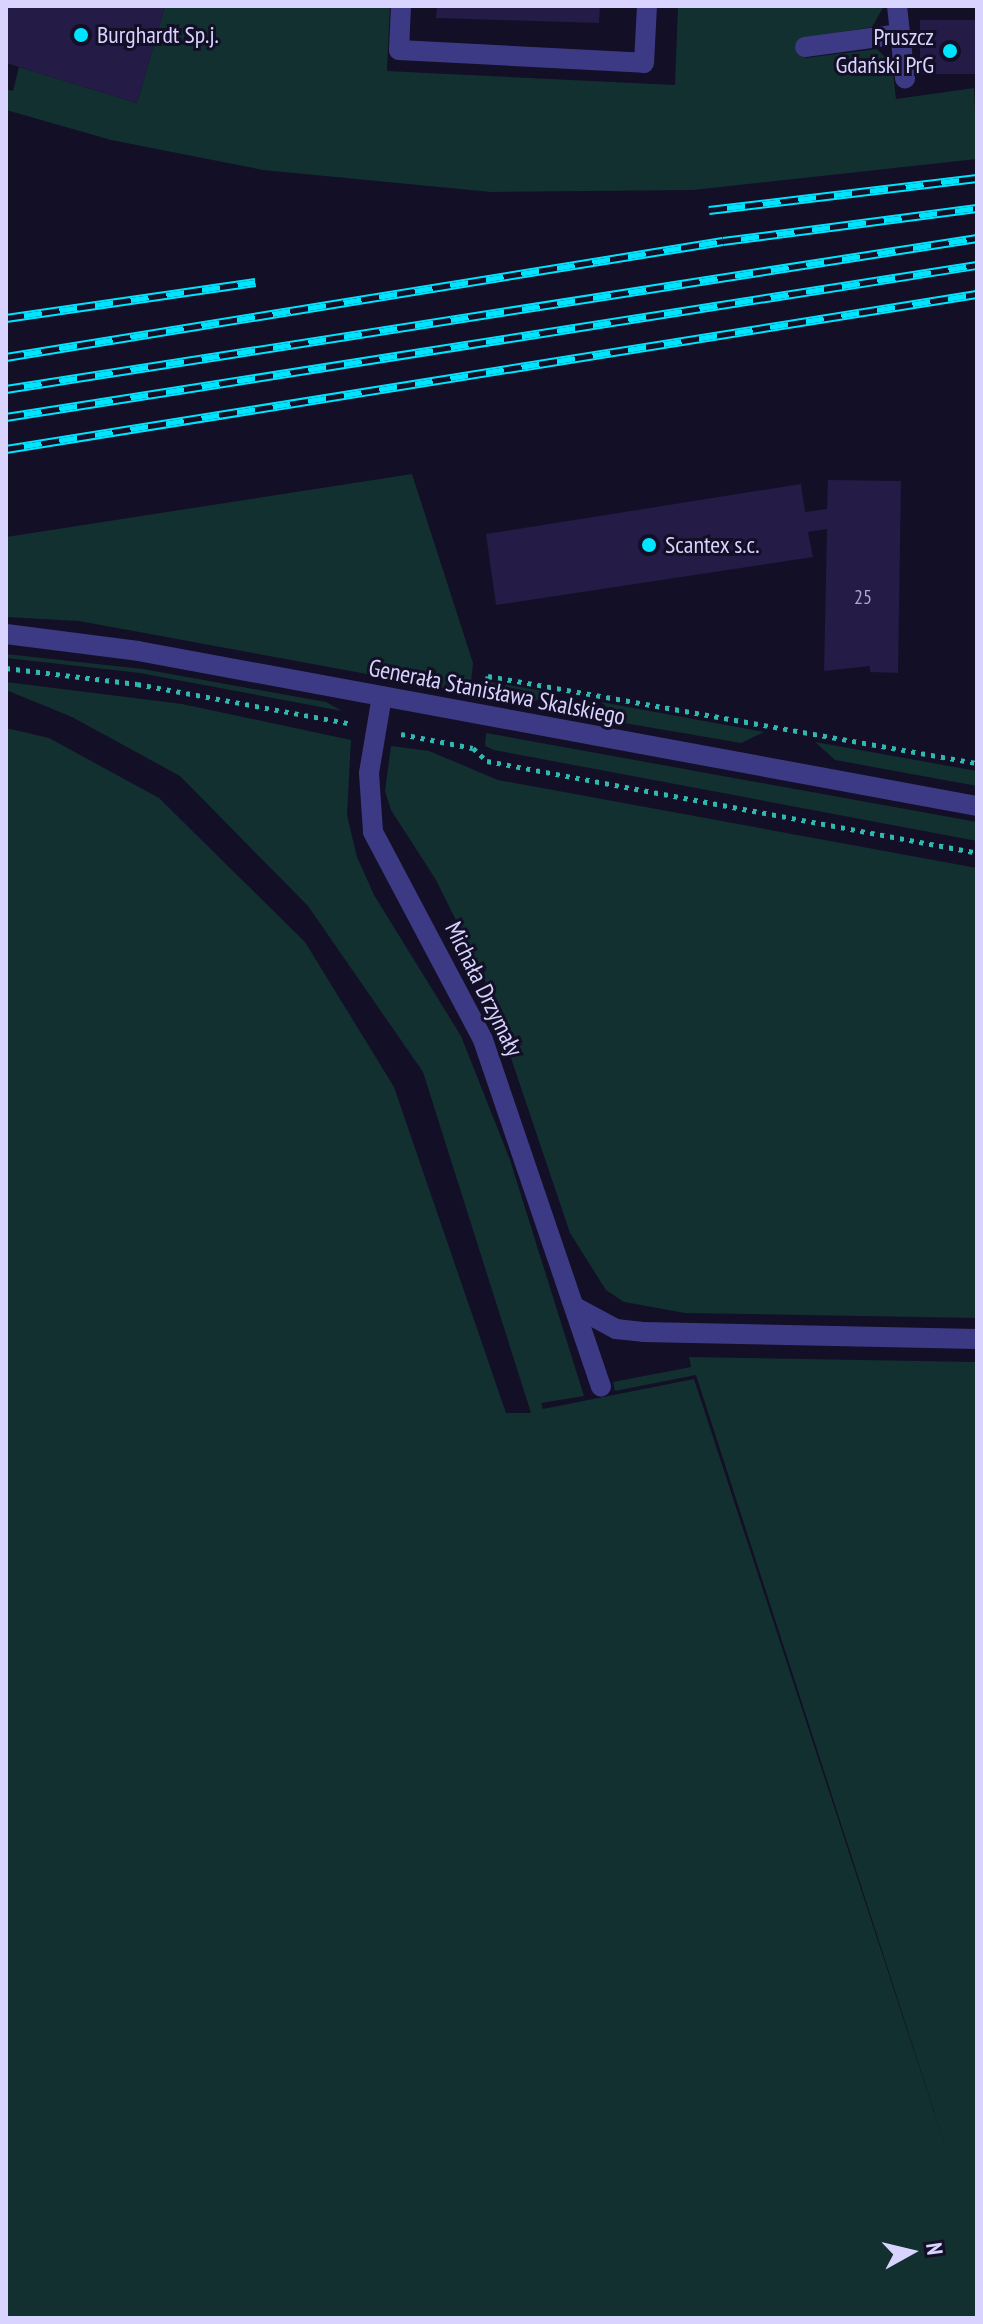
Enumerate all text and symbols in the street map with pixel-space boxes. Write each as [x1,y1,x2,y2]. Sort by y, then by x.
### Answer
place label: Burghardt Sp.j. [97,21,219,49]
place label: Pruszcz Gdański PrG [835,23,934,79]
marker: Burghardt Sp.j. [72,26,90,44]
marker: Pruszcz Gdański PrG [941,42,959,60]
place label: Scantex s.c. [665,531,760,559]
marker: Scantex s.c. [640,536,658,554]
house number: 25 [854,585,872,609]
street label: Generała Stanisława Skalskiego [366,653,628,731]
street label: Michała Drzymały [439,917,529,1061]
north arrow [871,2212,951,2292]
text: N [920,2241,949,2256]

